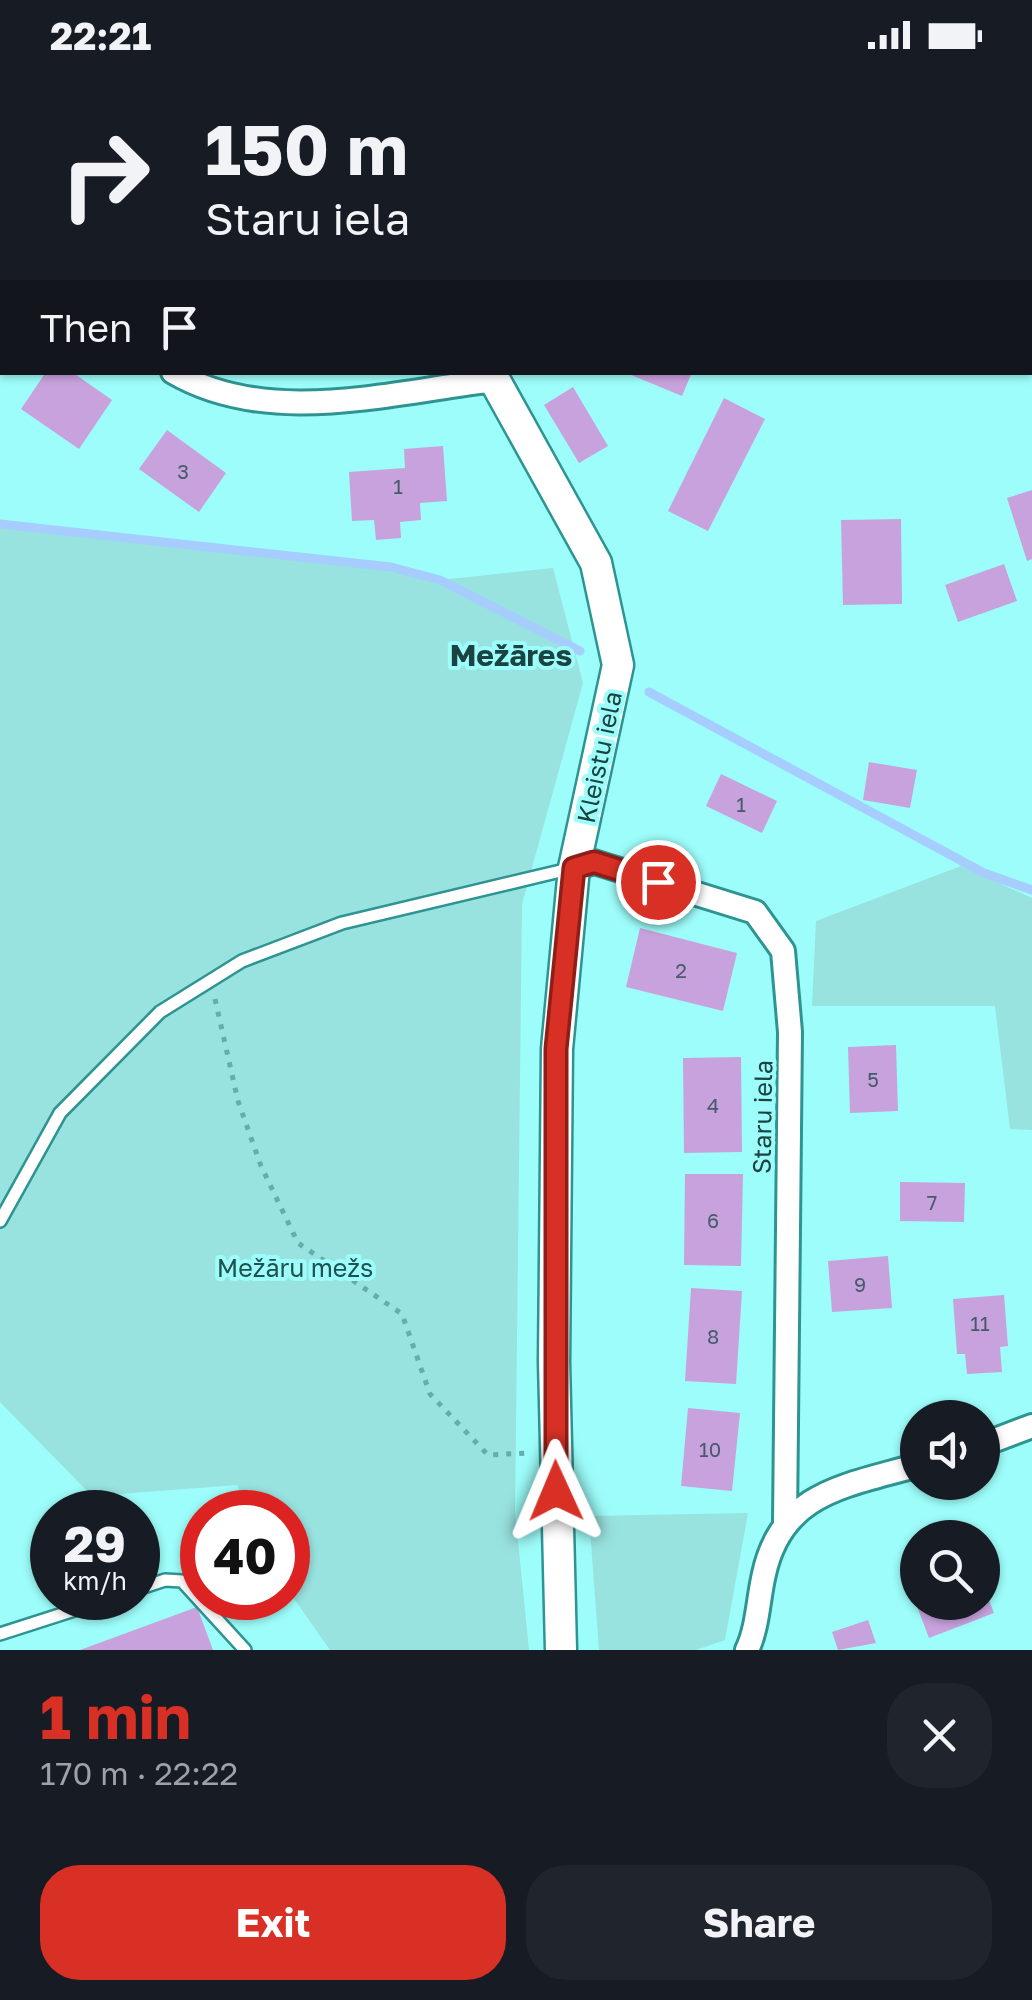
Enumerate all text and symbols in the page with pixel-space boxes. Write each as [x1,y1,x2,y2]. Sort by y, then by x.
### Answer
text: 22:21 [50,13,151,58]
text: 150 m [205,106,408,190]
icon: right [40,110,170,240]
text: Staru iela [205,191,410,245]
icon: arrive [152,300,207,355]
text: Then [40,305,132,350]
house number: 3 [177,459,189,483]
house number: 1 [393,474,403,498]
district label: Mežāres [450,637,572,673]
street label: Kleistu iela [570,688,628,826]
house number: 1 [736,792,746,816]
pin [616,840,701,925]
icon: arrive [631,855,686,910]
house number: 2 [675,958,687,982]
street label: Staru iela [746,1060,778,1174]
house number: 5 [867,1067,879,1091]
house number: 4 [707,1093,719,1117]
house number: 7 [927,1190,937,1214]
house number: 6 [707,1208,719,1232]
park label: Mežāru mežs [217,1252,373,1283]
house number: 9 [854,1272,866,1296]
house number: 11 [970,1311,990,1335]
house number: 8 [707,1324,719,1348]
map controls [900,1400,1000,1620]
button: sound [900,1400,1000,1500]
house number: 10 [699,1437,721,1461]
position arrow [504,1439,608,1543]
speed limit sign: 40 [180,1490,310,1620]
text: 29 [64,1513,126,1573]
button: search [900,1520,1000,1620]
text: km/h [63,1565,127,1596]
text: 1 min [40,1680,191,1752]
button: close [887,1683,992,1788]
text: 170 m · 22:22 [40,1754,238,1792]
button: Exit [40,1865,506,1980]
button: Share [526,1865,992,1980]

